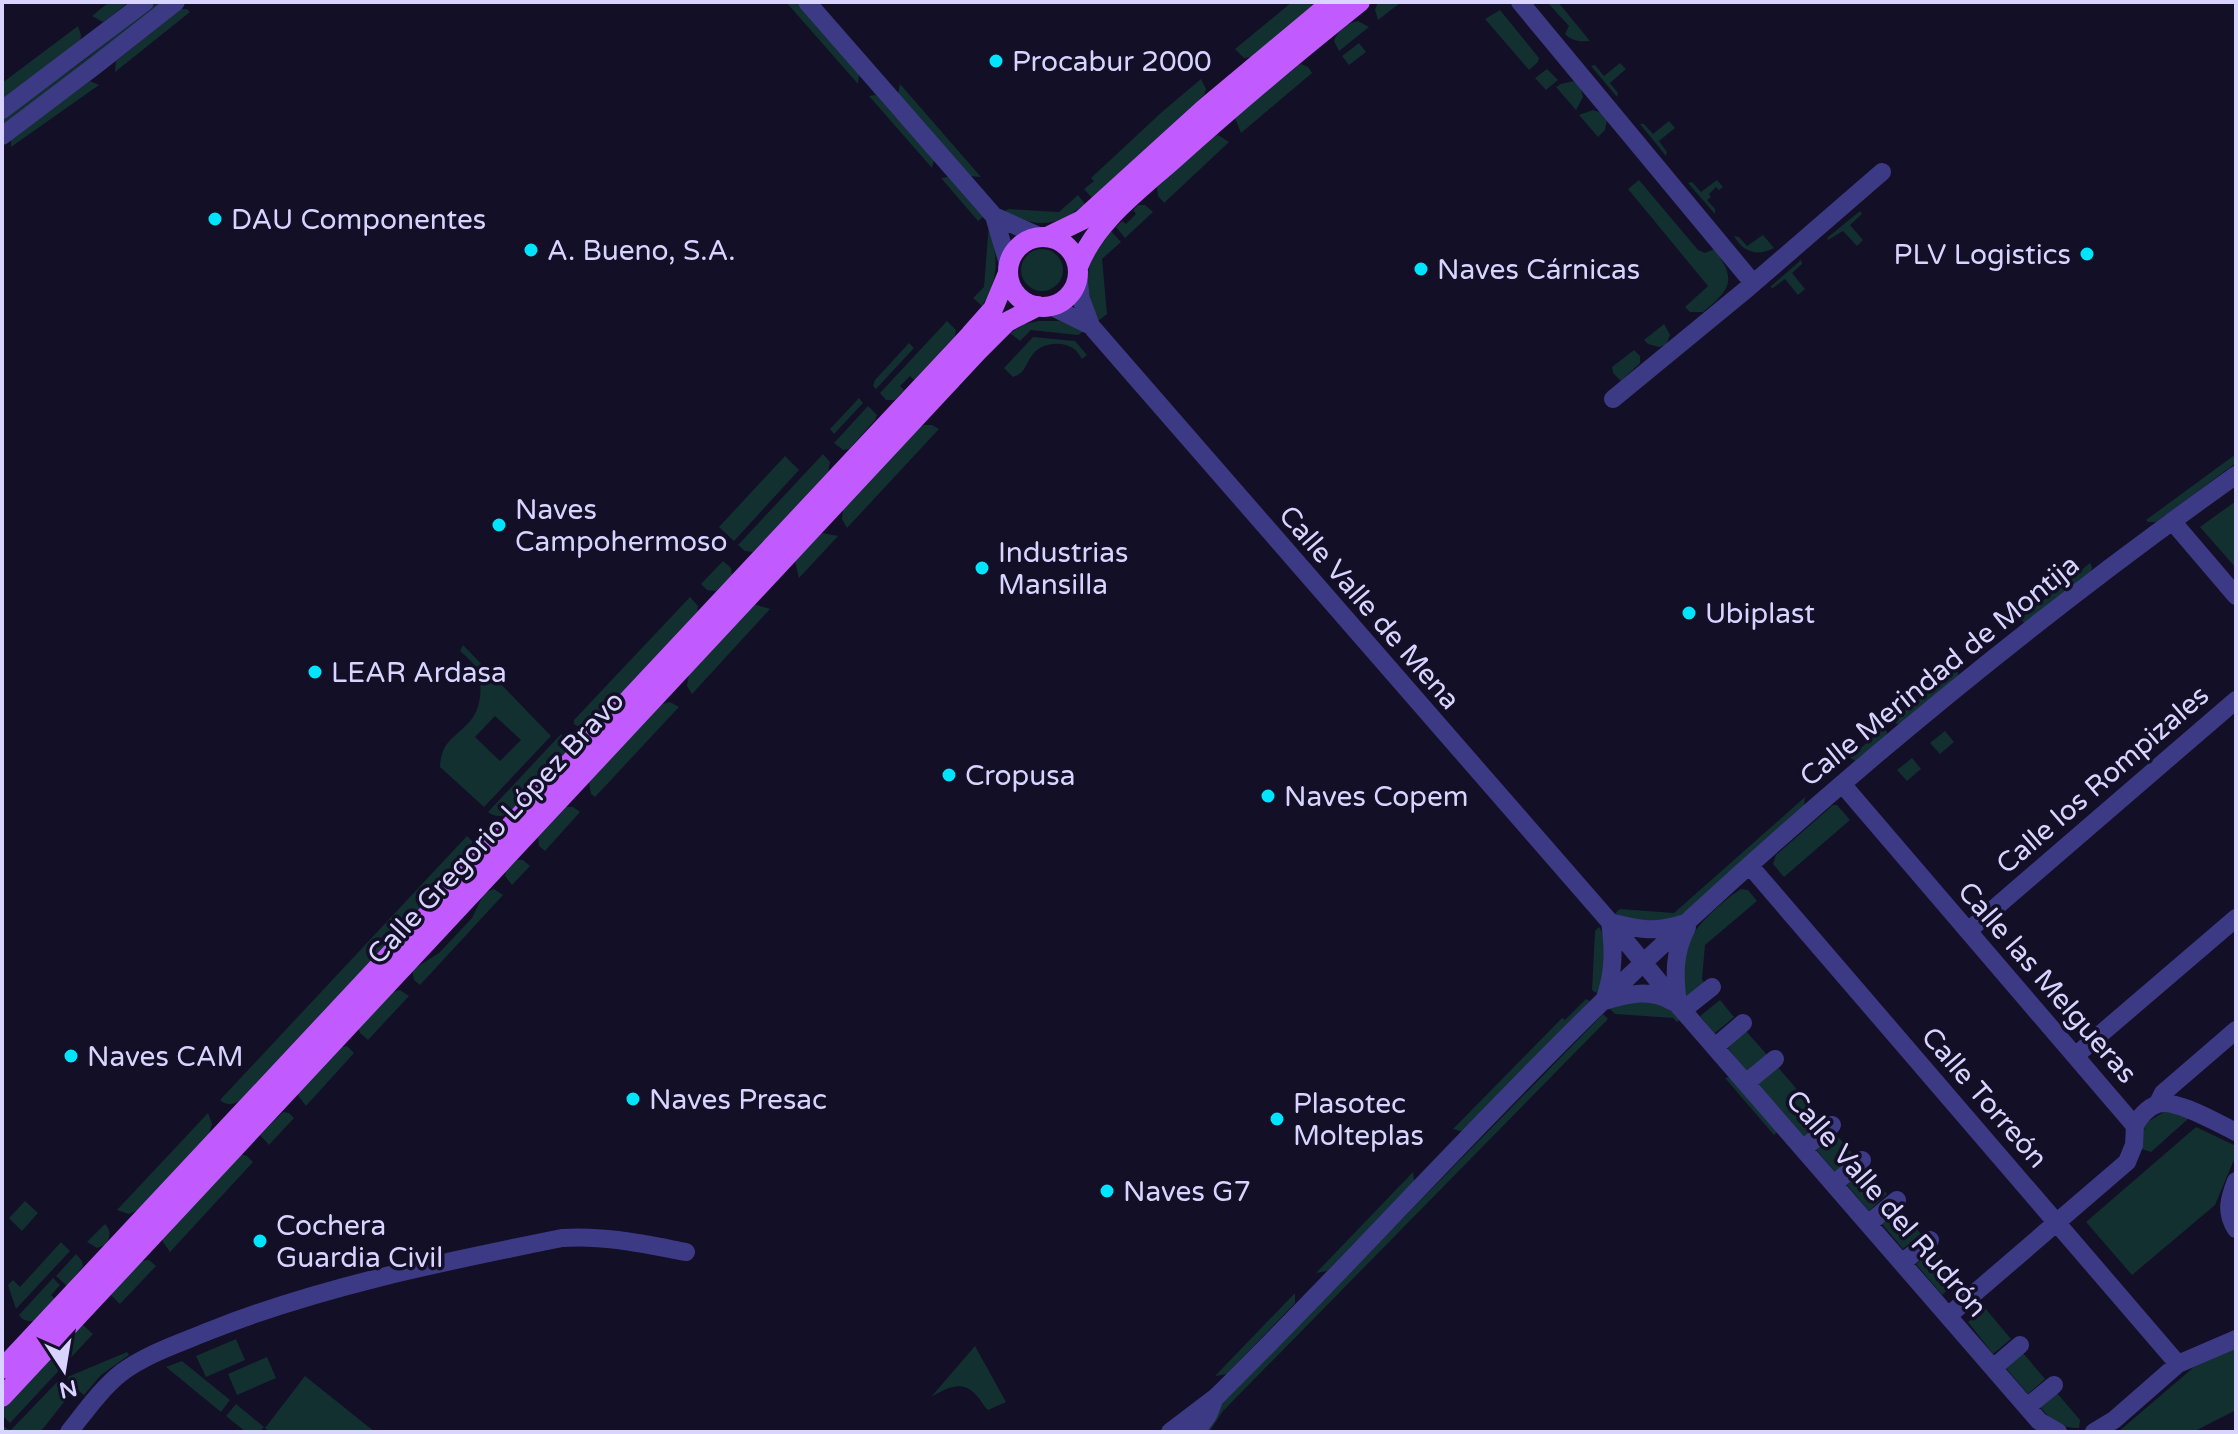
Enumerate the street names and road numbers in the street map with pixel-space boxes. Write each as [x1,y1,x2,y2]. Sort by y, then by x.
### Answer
street label: Calle Valle de Mena [1271,499,1467,717]
street label: Calle Merindad de Montija [1793,548,2086,794]
street label: Calle los Rompizales [1990,678,2216,881]
street label: Calle Gregorio López Bravo [360,684,631,971]
street label: Calle las Melgueras [1951,875,2144,1090]
street label: Calle Torreón [1914,1020,2055,1175]
street label: Calle Valle del Rudrón [1778,1083,1994,1324]

